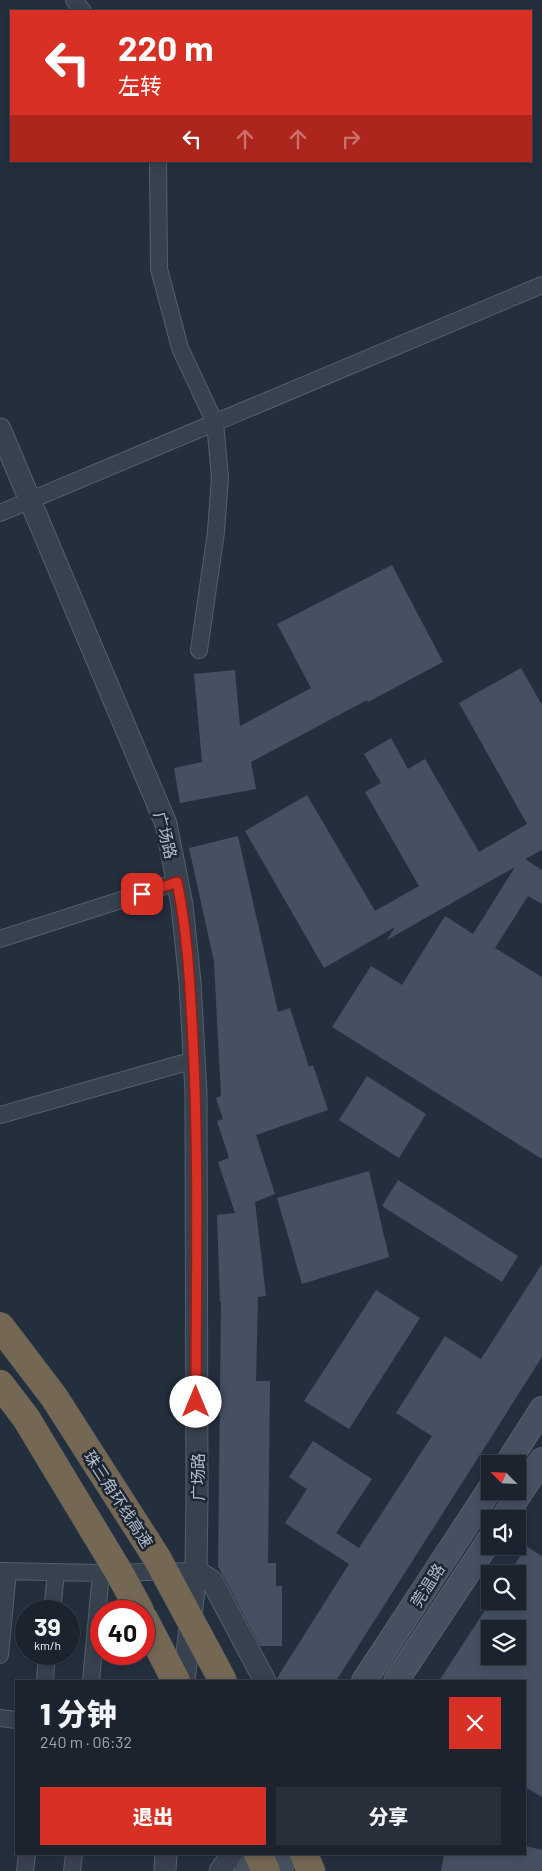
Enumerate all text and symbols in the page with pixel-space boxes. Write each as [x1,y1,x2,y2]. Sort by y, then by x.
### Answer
text: 220 m [118,26,213,68]
icon: left [35,30,100,95]
text: 左转 [118,72,162,98]
icon: left [178,125,206,153]
icon: ahead [231,125,259,153]
icon: ahead [284,125,312,153]
icon: right [337,125,365,153]
street label: 广场路 [151,809,181,861]
pin [121,873,163,915]
icon: arrive [128,880,156,908]
position arrow [169,1375,221,1427]
street label: 珠三角环线高速 [81,1447,157,1551]
street label: 广场路 [188,1453,207,1501]
north arrow [481,1455,526,1500]
map controls [481,1455,526,1665]
button: sound [481,1510,526,1555]
street label: 莞温路 [406,1560,448,1610]
button: search [481,1565,526,1610]
speed limit sign: 40 [90,1600,155,1665]
text: 39 [34,1611,61,1641]
button: layers [481,1620,526,1665]
text: km/h [34,1638,61,1652]
text: 1 分钟 [40,1695,117,1731]
button: close [449,1697,501,1749]
text: 240 m · 06:32 [40,1732,132,1751]
button: 退出 [40,1787,266,1845]
button: 分享 [276,1787,501,1845]

